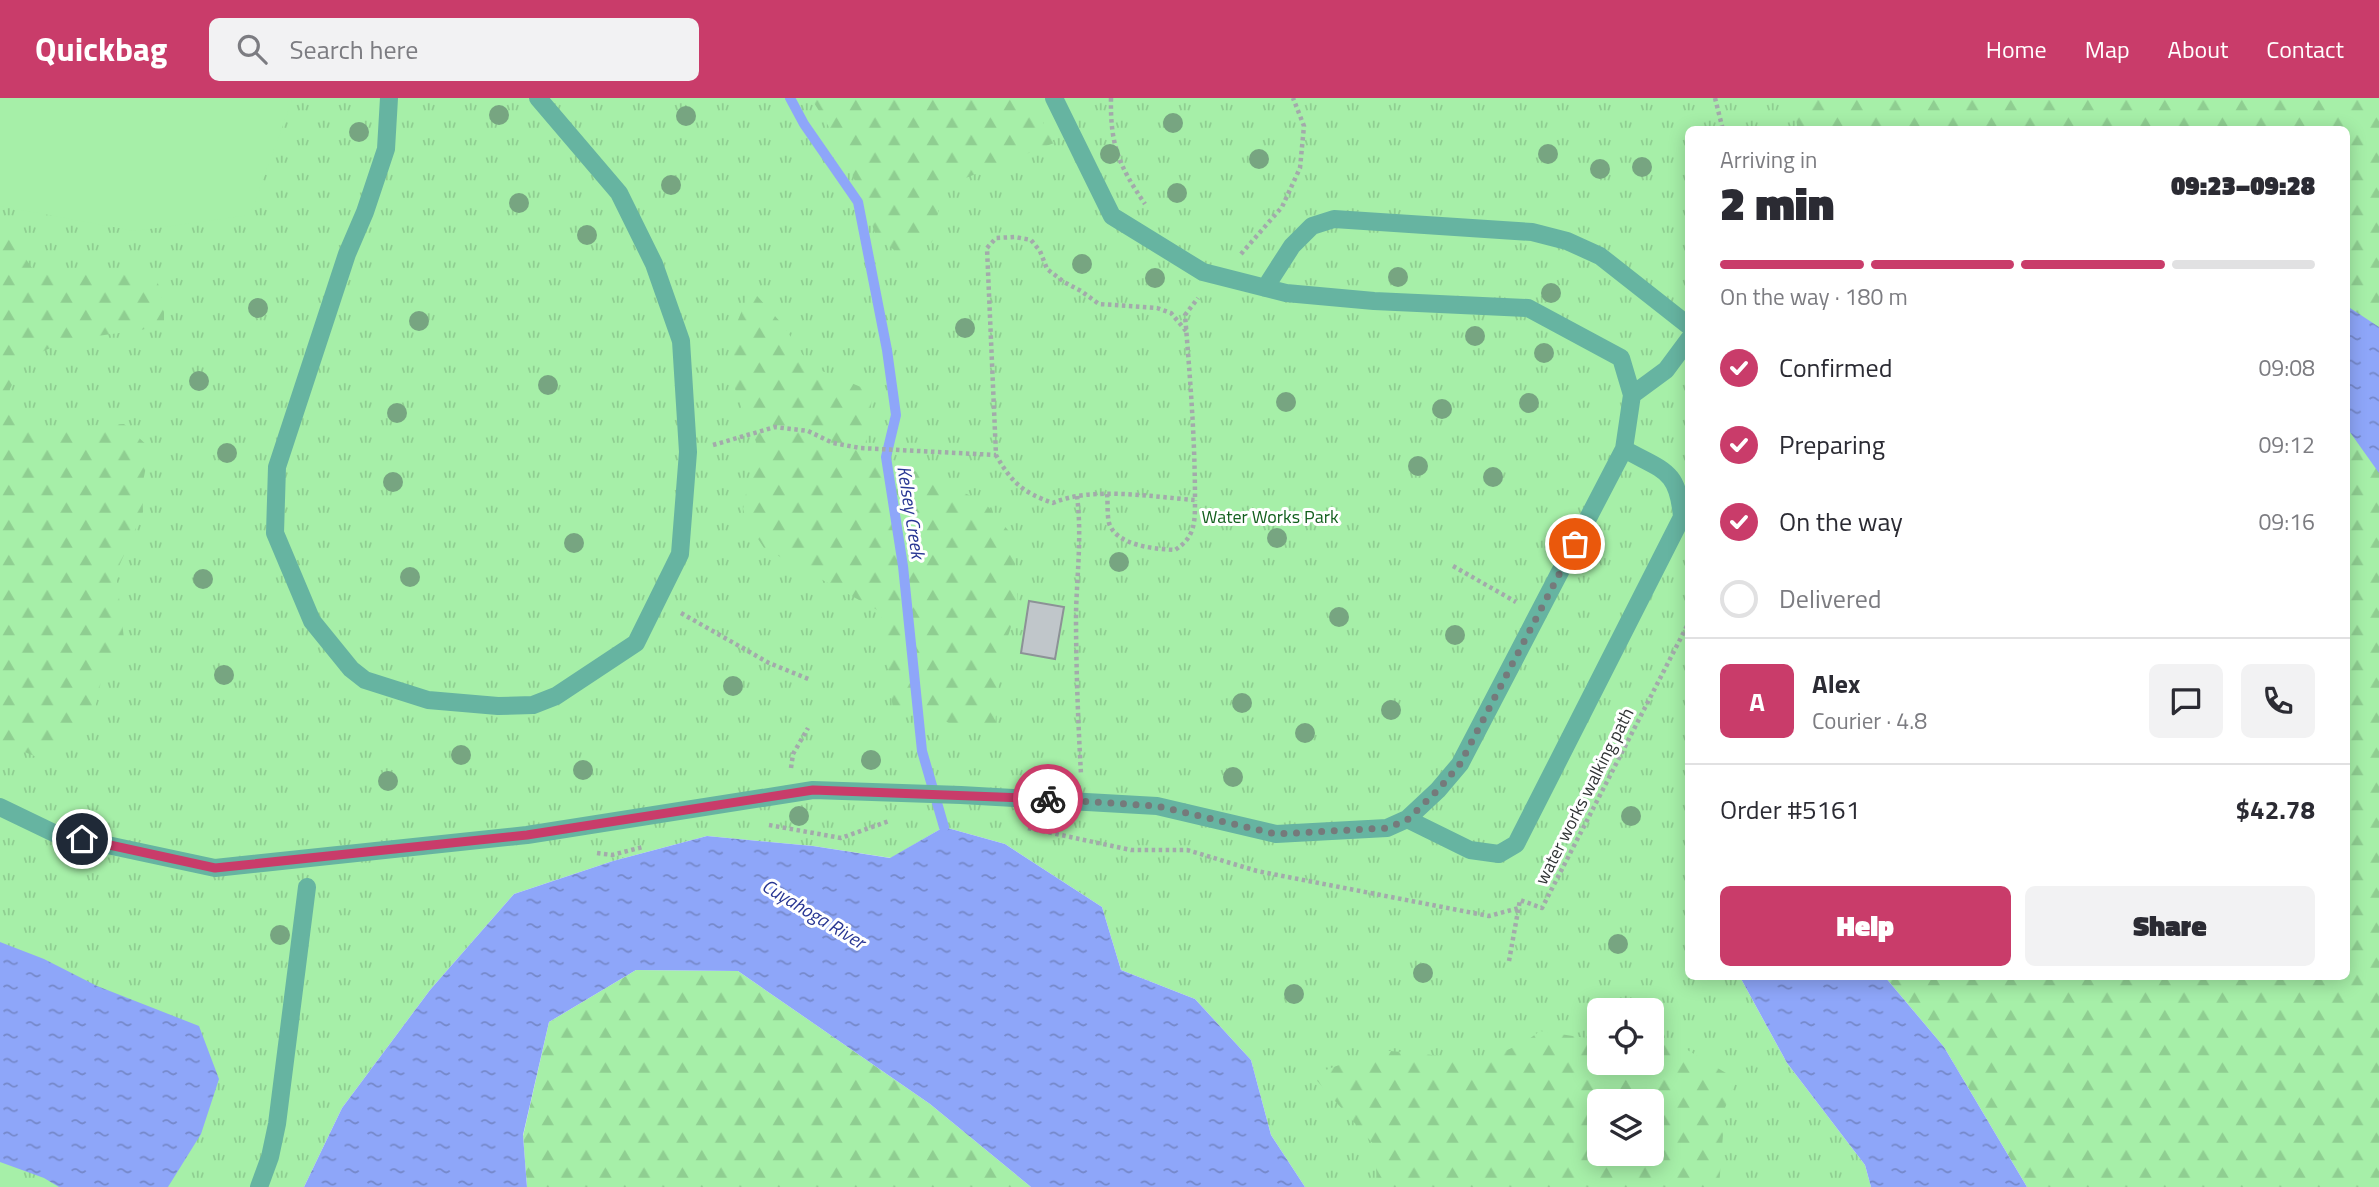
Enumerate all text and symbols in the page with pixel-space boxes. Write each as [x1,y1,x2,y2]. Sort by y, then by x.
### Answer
search box [209,18,699,81]
text: Quickbag [35,24,167,74]
icon: search [233,30,271,68]
text: Search here [289,30,418,69]
text: Home [1986,31,2047,67]
text: Map [2085,31,2130,67]
text: About [2168,31,2228,67]
text: Contact [2266,31,2344,67]
text: Arriving in [1720,142,1817,177]
text: 09:23–09:28 [2171,166,2315,205]
text: 2 min [1720,168,1834,238]
text: On the way · 180 m [1720,279,1908,314]
text: Confirmed [1779,348,1893,387]
icon: check [1720,349,1758,387]
text: 09:08 [2258,350,2315,385]
text: Preparing [1779,425,1885,464]
icon: check [1720,426,1758,464]
text: 09:12 [2258,427,2315,462]
water label: Kelsey Creek [890,464,934,563]
text: On the way [1779,502,1903,541]
park label: Water Works Park [1201,503,1339,530]
icon: check [1720,503,1758,541]
text: 09:16 [2258,504,2315,539]
pin [1545,514,1605,574]
icon: bag [1556,525,1594,563]
text: Delivered [1779,579,1882,618]
text: Alex [1812,664,1860,703]
button: chat [2149,664,2223,738]
button: phone [2241,664,2315,738]
text: A [1749,682,1765,721]
street label: water works walking path [1528,703,1640,889]
text: Courier · 4.8 [1812,703,1927,738]
courier [1013,764,1083,834]
icon: bike [1029,780,1067,818]
text: Order #5161 [1720,790,1860,829]
text: $42.78 [2236,790,2315,829]
pin [52,809,112,869]
icon: home [63,820,101,858]
water label: Cuyahoga River [757,871,873,956]
button: Help [1720,886,2011,966]
button: Share [2025,886,2315,966]
map controls [1587,998,1664,1166]
button: locate [1587,998,1664,1075]
button: layers [1587,1089,1664,1166]

